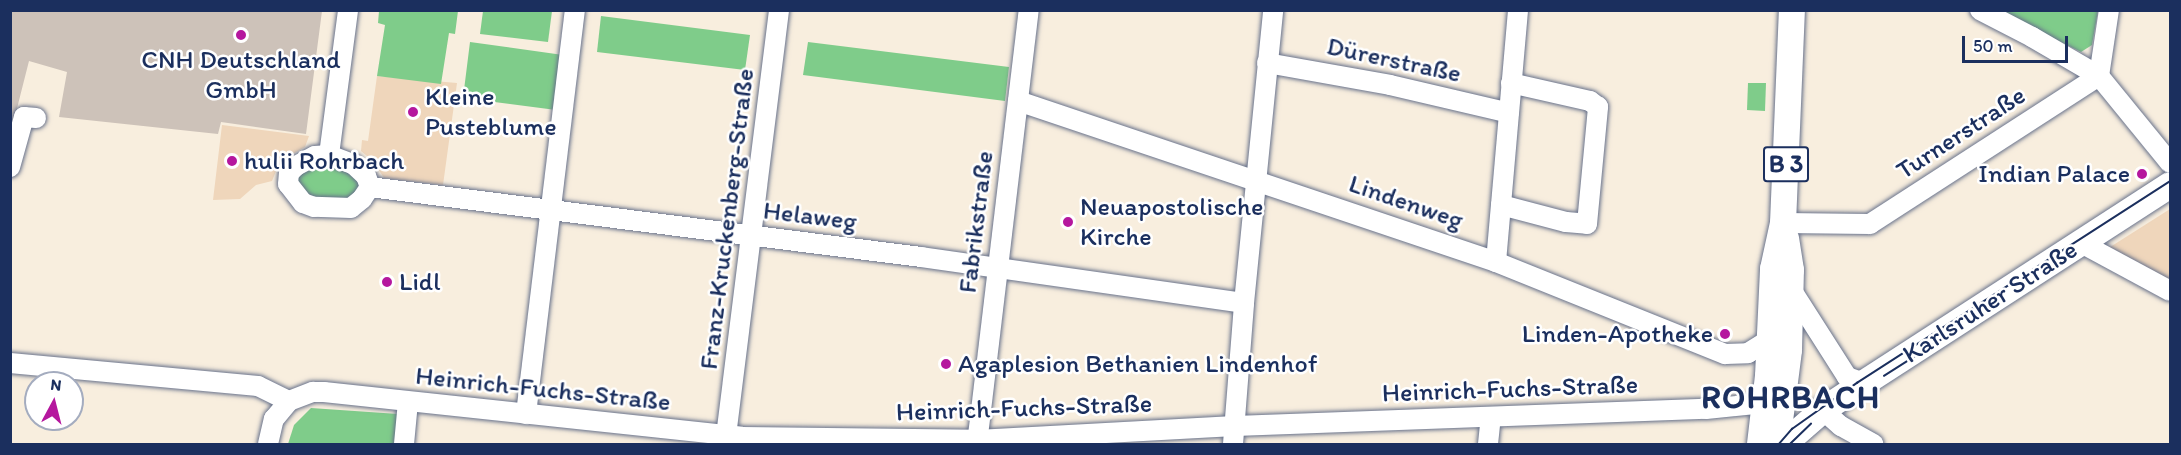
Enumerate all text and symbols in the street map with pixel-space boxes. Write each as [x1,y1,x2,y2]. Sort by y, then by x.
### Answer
scale bar [1965,24,2072,62]
marker: CNH Deutschland GmbH [234,28,248,42]
street label: Dürerstraße [1324,31,1464,89]
text: 50 m [1973,35,2013,57]
place label: CNH Deutschland GmbH [141,44,341,106]
street label: Franz-Kruckenberg-Straße [693,67,761,371]
street label: Turnerstraße [1891,80,2031,186]
place label: Kleine Pusteblume [425,81,557,142]
marker: Kleine Pusteblume [406,105,420,119]
road number: B 3 [1762,143,1810,185]
place label: hulii Rohrbach [244,145,403,177]
street label: Fabrikstraße [952,149,1000,295]
marker: hulii Rohrbach [225,154,239,168]
place label: Indian Palace [1980,158,2130,190]
marker: Indian Palace [2135,167,2149,181]
street label: Lindenweg [1345,168,1467,236]
place label: Neuapostolische Kirche [1080,191,1263,252]
street label: Helaweg [761,195,859,237]
marker: Neuapostolische Kirche [1061,215,1075,229]
street label: Karlsruher Straße [1897,234,2083,370]
place label: Lidl [399,266,440,298]
marker: Lidl [380,275,394,289]
place label: Linden-Apotheke [1522,318,1713,350]
marker: Linden-Apotheke [1718,327,1732,341]
place label: Agaplesion Bethanien Lindenhof [958,348,1317,380]
marker: Agaplesion Bethanien Lindenhof [939,357,953,371]
street label: Heinrich-Fuchs-Straße [414,360,672,418]
street label: Heinrich-Fuchs-Straße [1381,369,1639,409]
north arrow [24,371,84,431]
text: N [49,375,63,395]
district label: ROHRBACH [1701,378,1881,416]
street label: Heinrich-Fuchs-Straße [895,388,1153,428]

